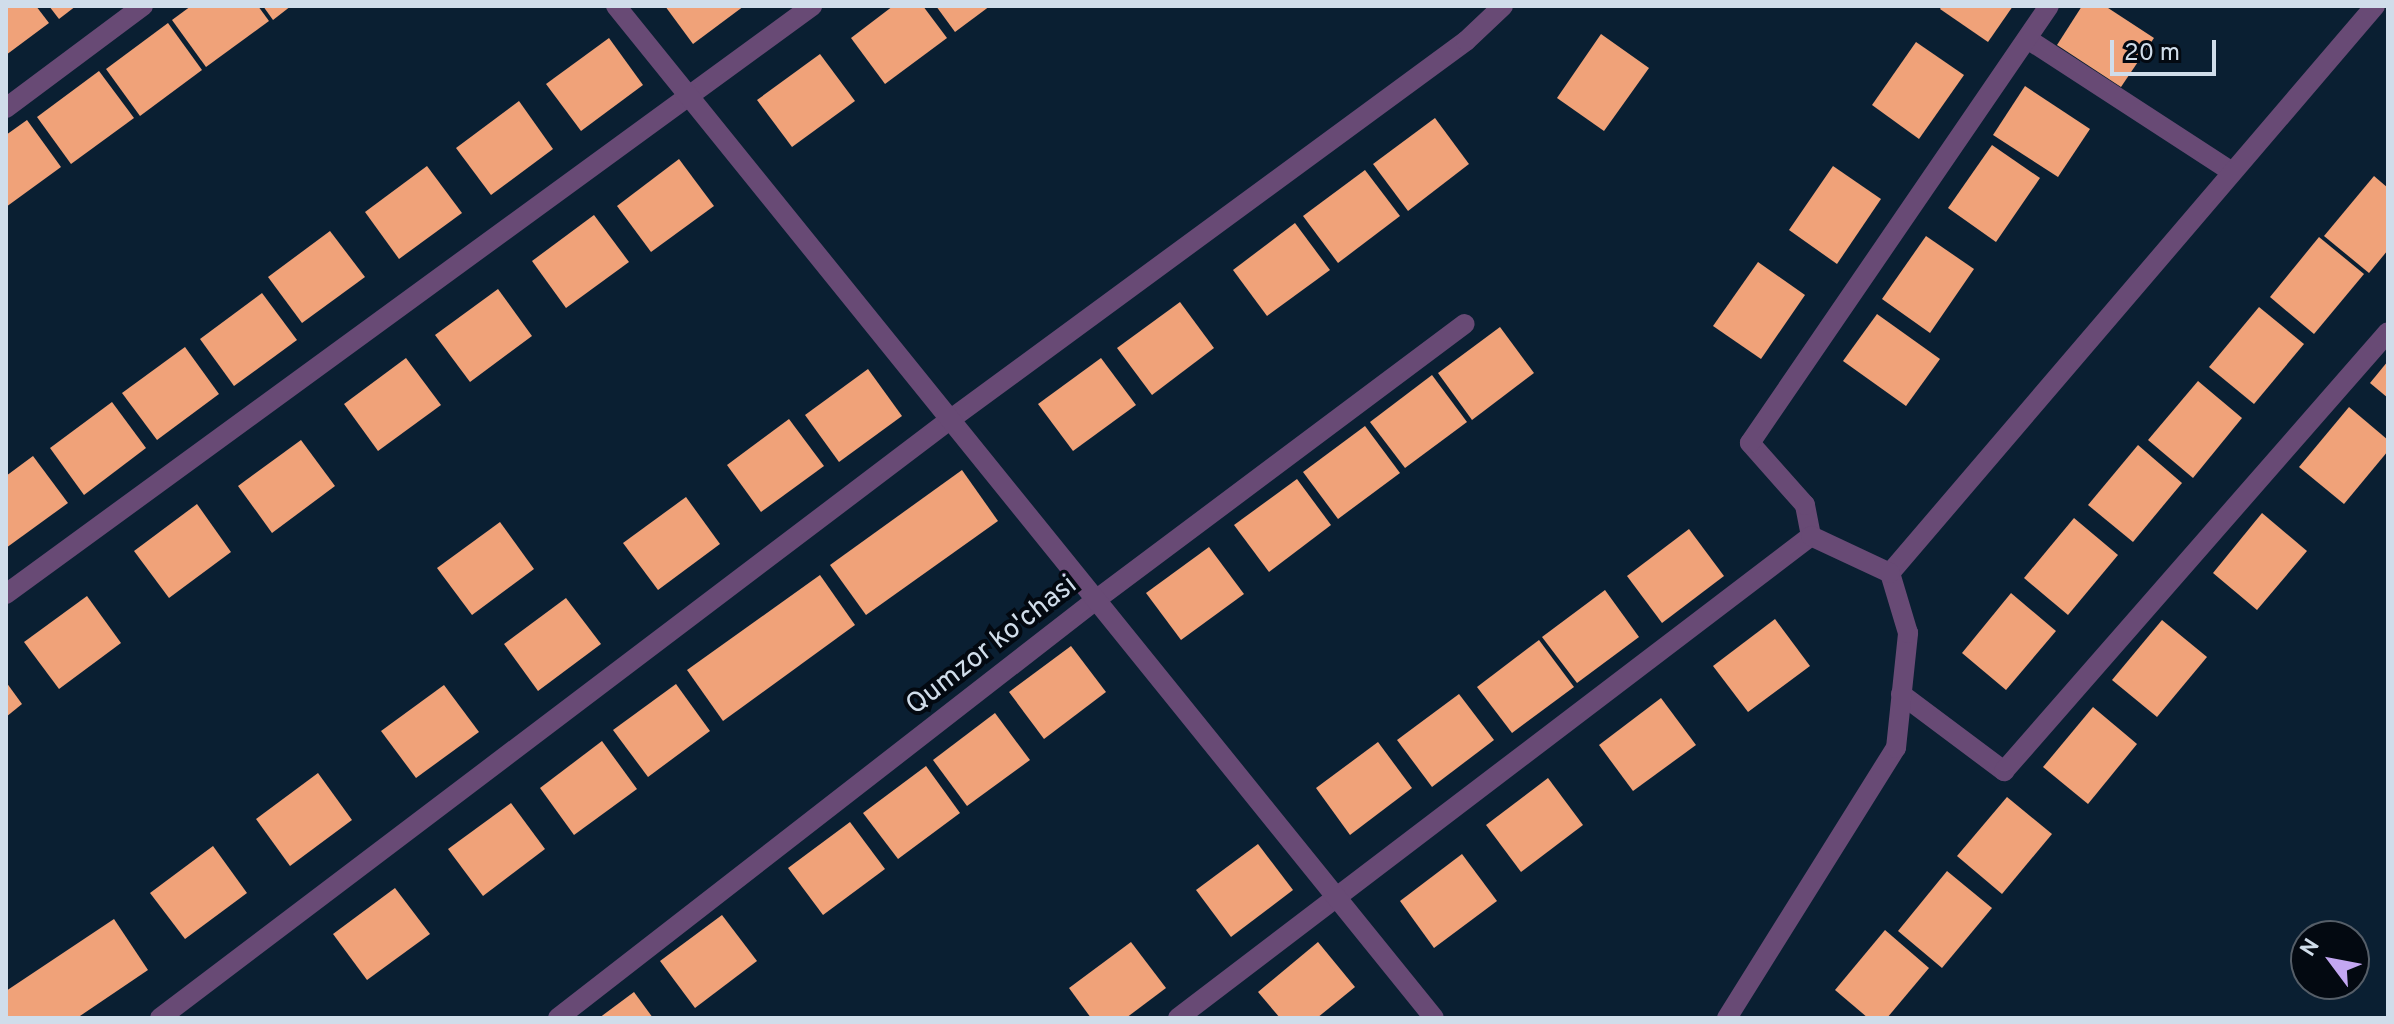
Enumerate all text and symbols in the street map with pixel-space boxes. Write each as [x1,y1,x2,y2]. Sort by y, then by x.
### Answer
scale bar [2114,24,2220,74]
text: 20 m [2124,39,2180,69]
street label: Qumzor ko'chasi [900,569,1084,723]
north arrow [2290,920,2370,1000]
text: N [2295,934,2327,962]

